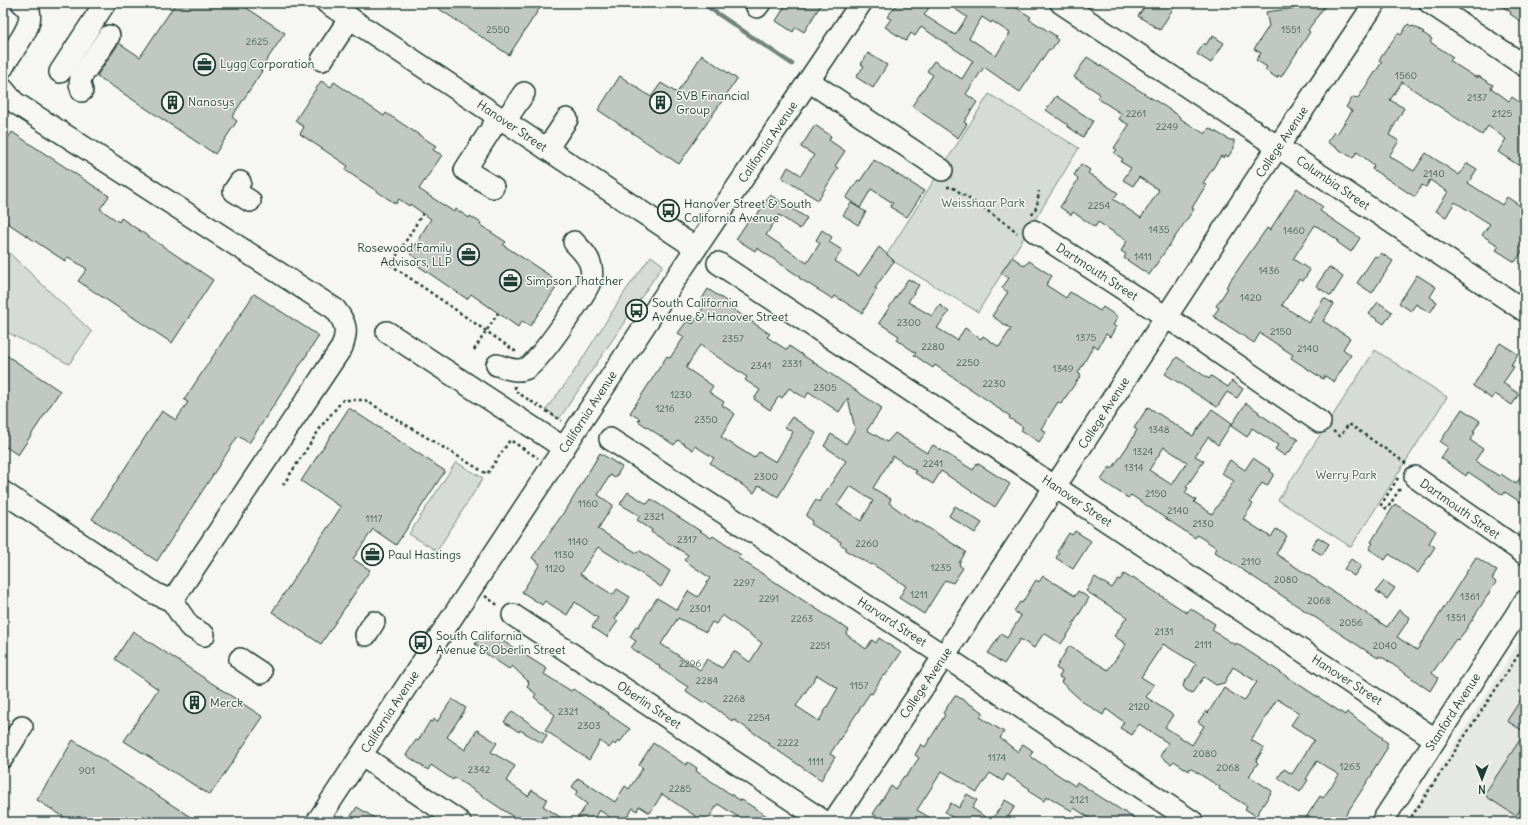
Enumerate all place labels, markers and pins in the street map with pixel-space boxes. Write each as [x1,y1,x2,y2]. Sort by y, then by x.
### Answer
office icon: Lygg Corporation [192,51,218,77]
place label: Lygg Corporation [220,56,315,71]
place label: SVB Financial Group [676,88,749,117]
building icon: Nanosys [160,89,186,115]
building icon: SVB Financial Group [648,90,674,116]
place label: Nanosys [188,94,234,109]
place label: Hanover Street & South California Avenue [684,196,812,225]
bus stop icon: Hanover Street & South California Avenue [656,198,682,224]
place label: Rosewood Family Advisors, LLP [357,240,452,269]
office icon: Rosewood Family Advisors, LLP [455,242,481,268]
office icon: Simpson Thatcher [498,268,524,294]
place label: Simpson Thatcher [526,273,623,288]
place label: South California Avenue & Hanover Street [652,295,788,324]
bus stop icon: South California Avenue & Hanover Street [624,297,650,323]
office icon: Paul Hastings [360,542,386,568]
place label: Paul Hastings [388,547,461,562]
place label: South California Avenue & Oberlin Street [436,628,566,657]
bus stop icon: South California Avenue & Oberlin Street [408,630,434,656]
building icon: Merck [182,690,208,716]
place label: Merck [210,695,243,710]

